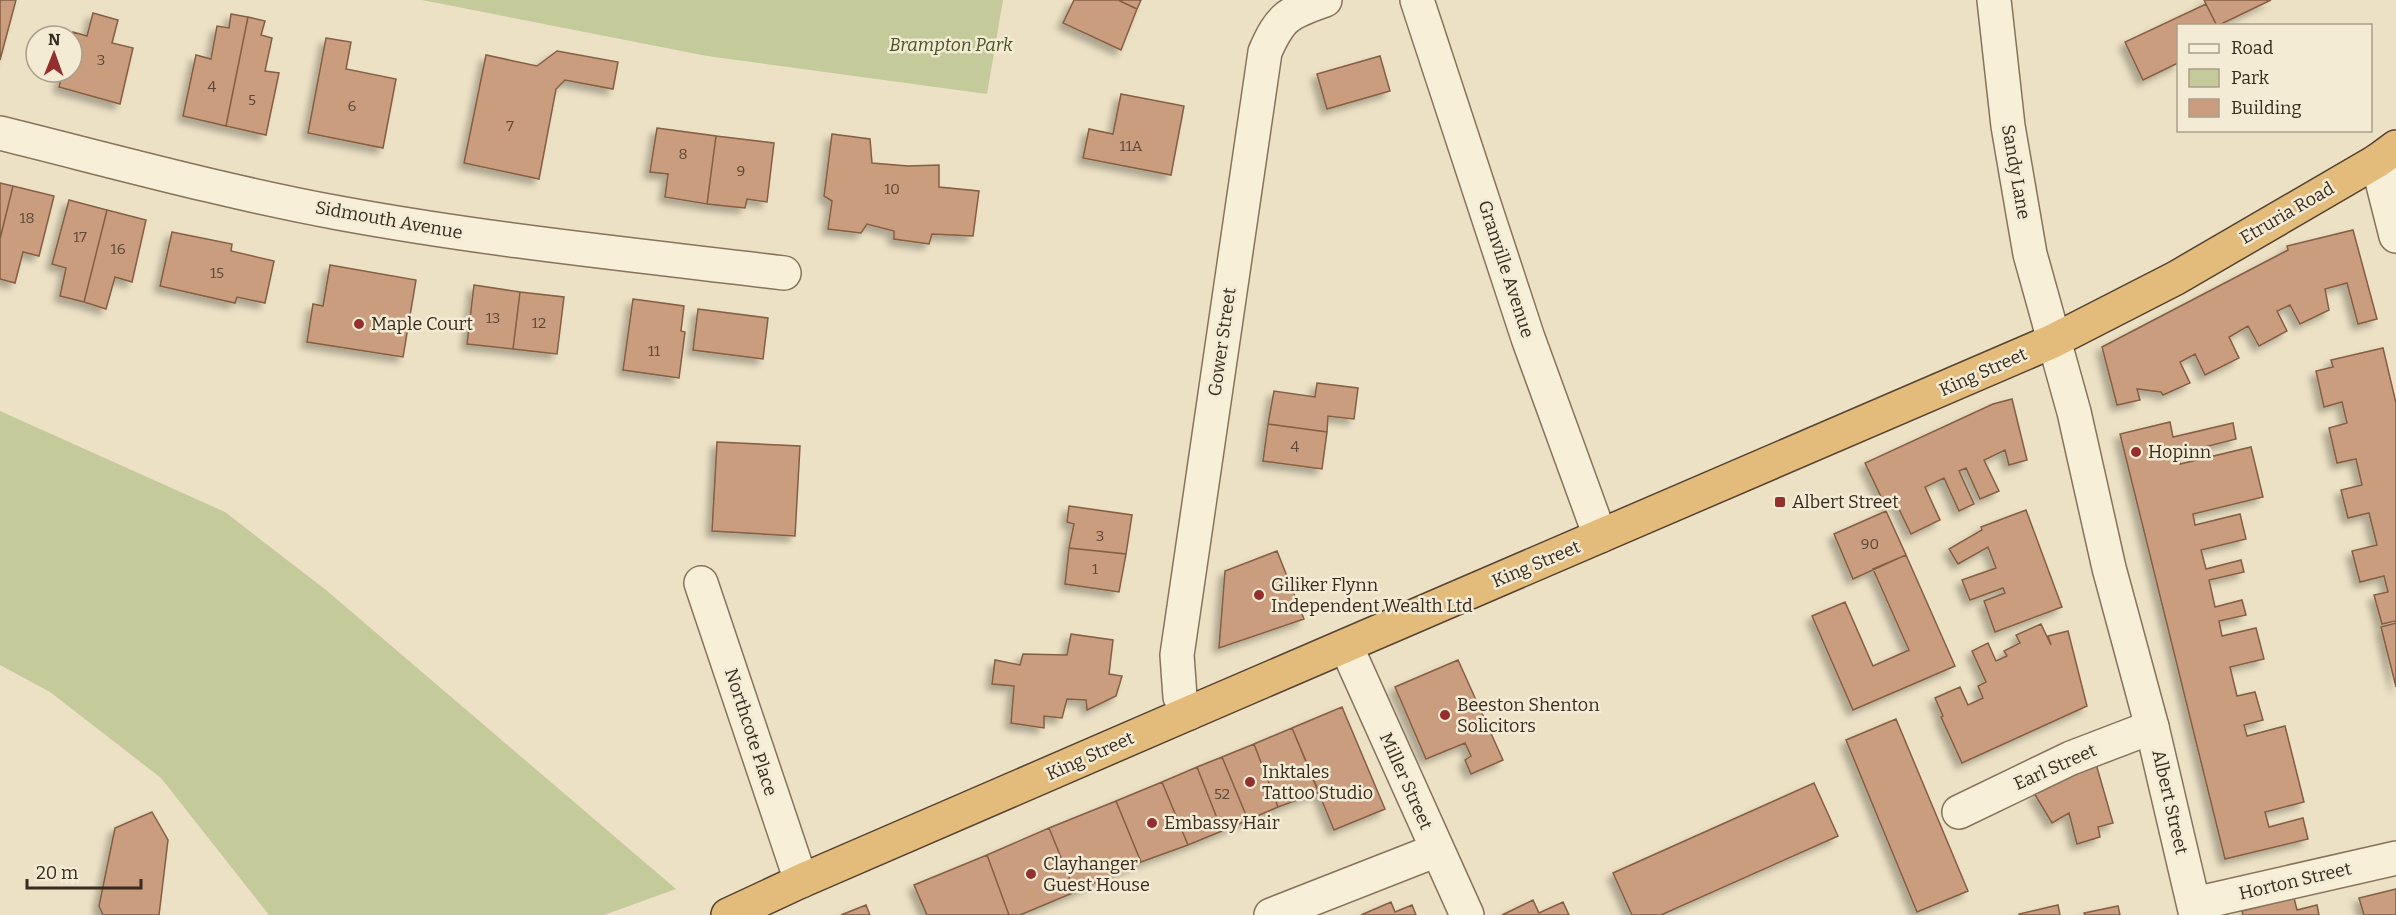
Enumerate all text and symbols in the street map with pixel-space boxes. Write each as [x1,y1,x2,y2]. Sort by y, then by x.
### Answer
north arrow [24,24,84,84]
legend [2177,24,2372,132]
text: N [48,30,61,49]
park label: Brampton Park [889,34,1013,56]
text: Road [2231,37,2274,59]
house number: 3 [97,51,105,69]
text: Park [2231,67,2270,89]
house number: 4 [208,78,217,96]
house number: 5 [248,91,256,109]
house number: 6 [348,97,357,115]
text: Building [2231,97,2302,119]
house number: 7 [506,117,514,135]
street label: Sandy Lane [1997,123,2035,221]
house number: 11A [1120,137,1143,155]
house number: 8 [678,145,688,163]
house number: 9 [737,162,745,180]
street label: Etruria Road [2236,177,2338,249]
house number: 10 [884,180,900,198]
street label: Sidmouth Avenue [314,196,464,244]
street label: Granville Avenue [1473,197,1539,341]
house number: 18 [19,209,35,227]
house number: 17 [73,228,87,246]
house number: 16 [111,240,126,258]
house number: 15 [210,264,224,282]
street label: Gower Street [1203,286,1241,398]
house number: 13 [486,309,500,327]
place label: Maple Court [371,313,474,335]
house number: 12 [532,314,546,332]
marker: Maple Court [352,317,366,331]
house number: 11 [648,342,660,360]
street label: King Street [1936,343,2031,401]
house number: 4 [1291,438,1300,456]
place label: Hopinn [2148,441,2212,463]
marker: Hopinn [2129,445,2143,459]
place label: Albert Street [1792,491,1899,513]
marker: Albert Street [1773,495,1787,509]
house number: 3 [1096,527,1104,545]
street label: King Street [1489,535,1584,592]
house number: 90 [1861,535,1879,553]
house number: 1 [1092,560,1098,578]
place label: Giliker Flynn Independent Wealth Ltd [1271,574,1473,617]
marker: Giliker Flynn Independent Wealth Ltd [1252,588,1266,602]
street label: Northcote Place [720,665,782,799]
place label: Beeston Shenton Solicitors [1457,694,1600,737]
marker: Beeston Shenton Solicitors [1438,708,1452,722]
street label: King Street [1043,727,1138,785]
street label: Miller Street [1375,729,1437,833]
street label: Earl Street [2010,739,2100,795]
street label: Albert Street [2147,747,2193,857]
place label: Inktales Tattoo Studio [1262,761,1373,804]
marker: Inktales Tattoo Studio [1243,775,1257,789]
house number: 52 [1214,785,1230,803]
place label: Embassy Hair [1164,812,1280,834]
marker: Embassy Hair [1145,816,1159,830]
scale bar [27,852,141,890]
place label: Clayhanger Guest House [1043,853,1150,896]
street label: Horton Street [2237,857,2354,905]
text: 20 m [36,862,78,884]
marker: Clayhanger Guest House [1024,867,1038,881]

